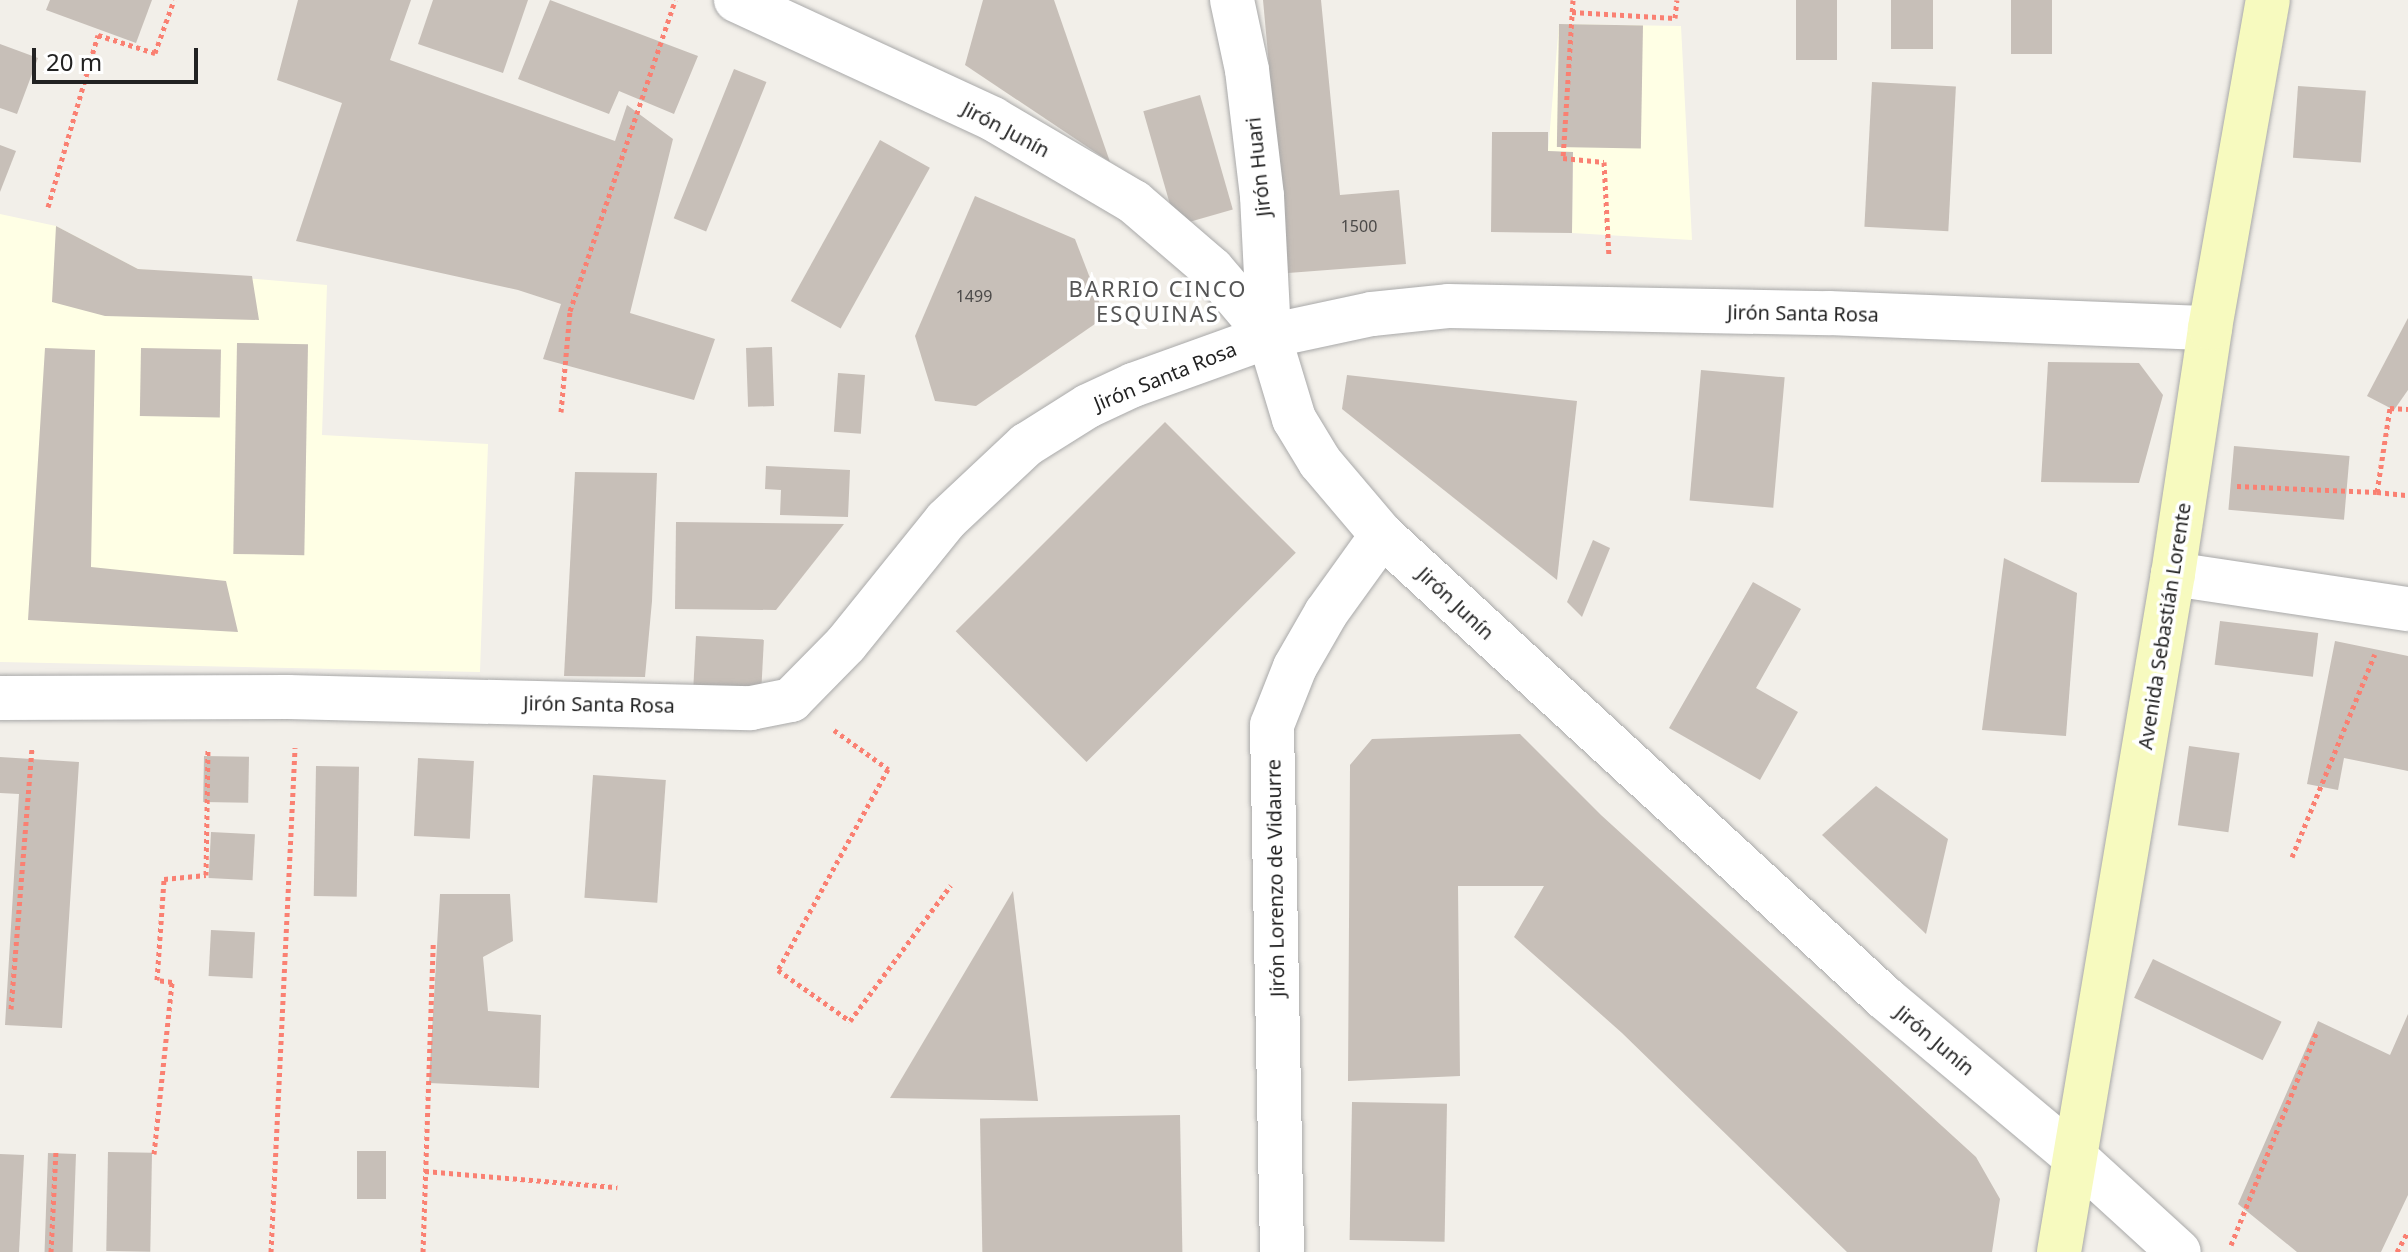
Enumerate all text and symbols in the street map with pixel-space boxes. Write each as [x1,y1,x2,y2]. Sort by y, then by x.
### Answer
scale bar [36,32,202,82]
text: 20 m [46,45,102,78]
street label: Jirón Junín [958,96,1054,162]
street label: Jirón Huari [1241,116,1275,218]
house number: 1500 [1341,216,1377,236]
district label: BARRIO CINCO ESQUINAS [1069,275,1247,326]
house number: 1499 [956,286,992,306]
street label: Jirón Santa Rosa [1727,300,1879,326]
street label: Jirón Santa Rosa [1090,336,1240,416]
street label: Avenida Sebastián Lorente [2133,501,2195,751]
street label: Jirón Junín [1413,562,1499,644]
street label: Jirón Santa Rosa [523,691,675,717]
street label: Jirón Lorenzo de Vidaurre [1261,759,1289,997]
street label: Jirón Junín [1891,1000,1979,1080]

